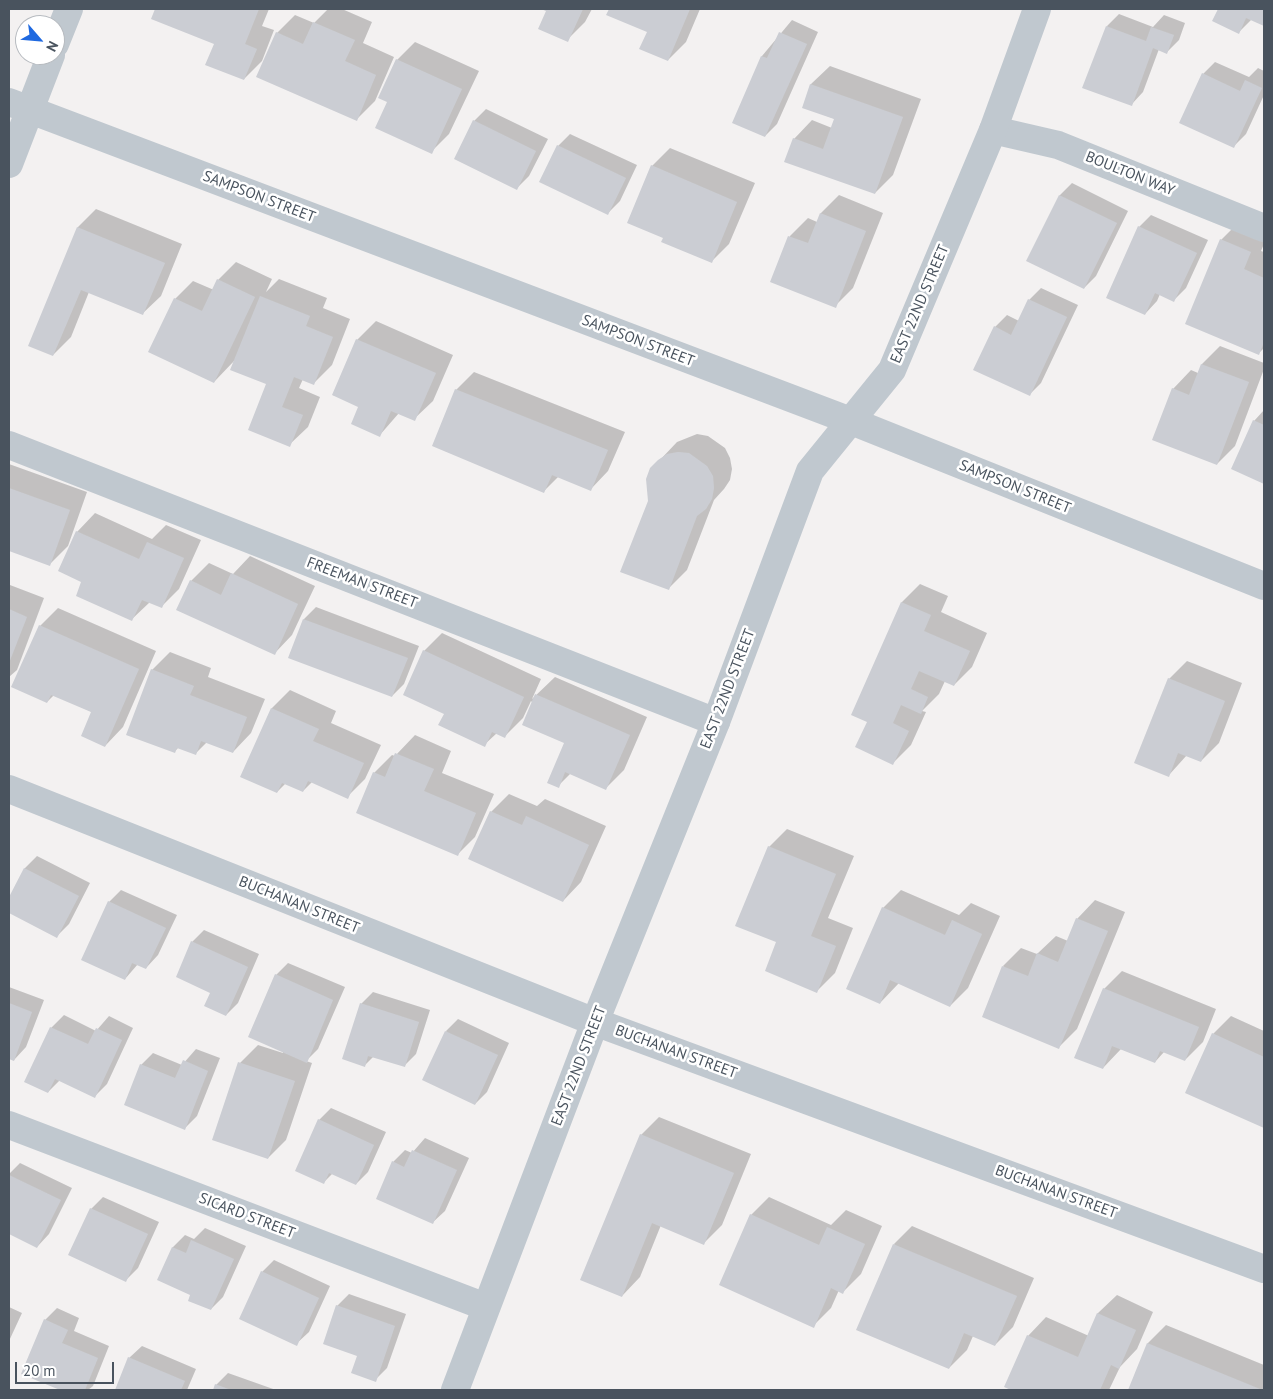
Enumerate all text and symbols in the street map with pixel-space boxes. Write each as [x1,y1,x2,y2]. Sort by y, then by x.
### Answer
north arrow [15,15,65,65]
text: N [42,38,63,55]
street label: BOULTON WAY [1083,148,1177,200]
street label: SAMPSON STREET [200,167,318,227]
street label: EAST 22ND STREET [887,242,953,366]
street label: SAMPSON STREET [579,311,697,371]
street label: SAMPSON STREET [956,456,1074,518]
street label: FREEMAN STREET [304,554,420,612]
street label: EAST 22ND STREET [697,626,759,752]
street label: BUCHANAN STREET [236,873,362,937]
street label: EAST 22ND STREET [548,1003,610,1129]
street label: BUCHANAN STREET [613,1022,739,1082]
street label: BUCHANAN STREET [993,1162,1119,1222]
street label: SICARD STREET [196,1189,298,1243]
scale bar [18,1352,116,1384]
text: 20 m [23,1361,56,1380]

